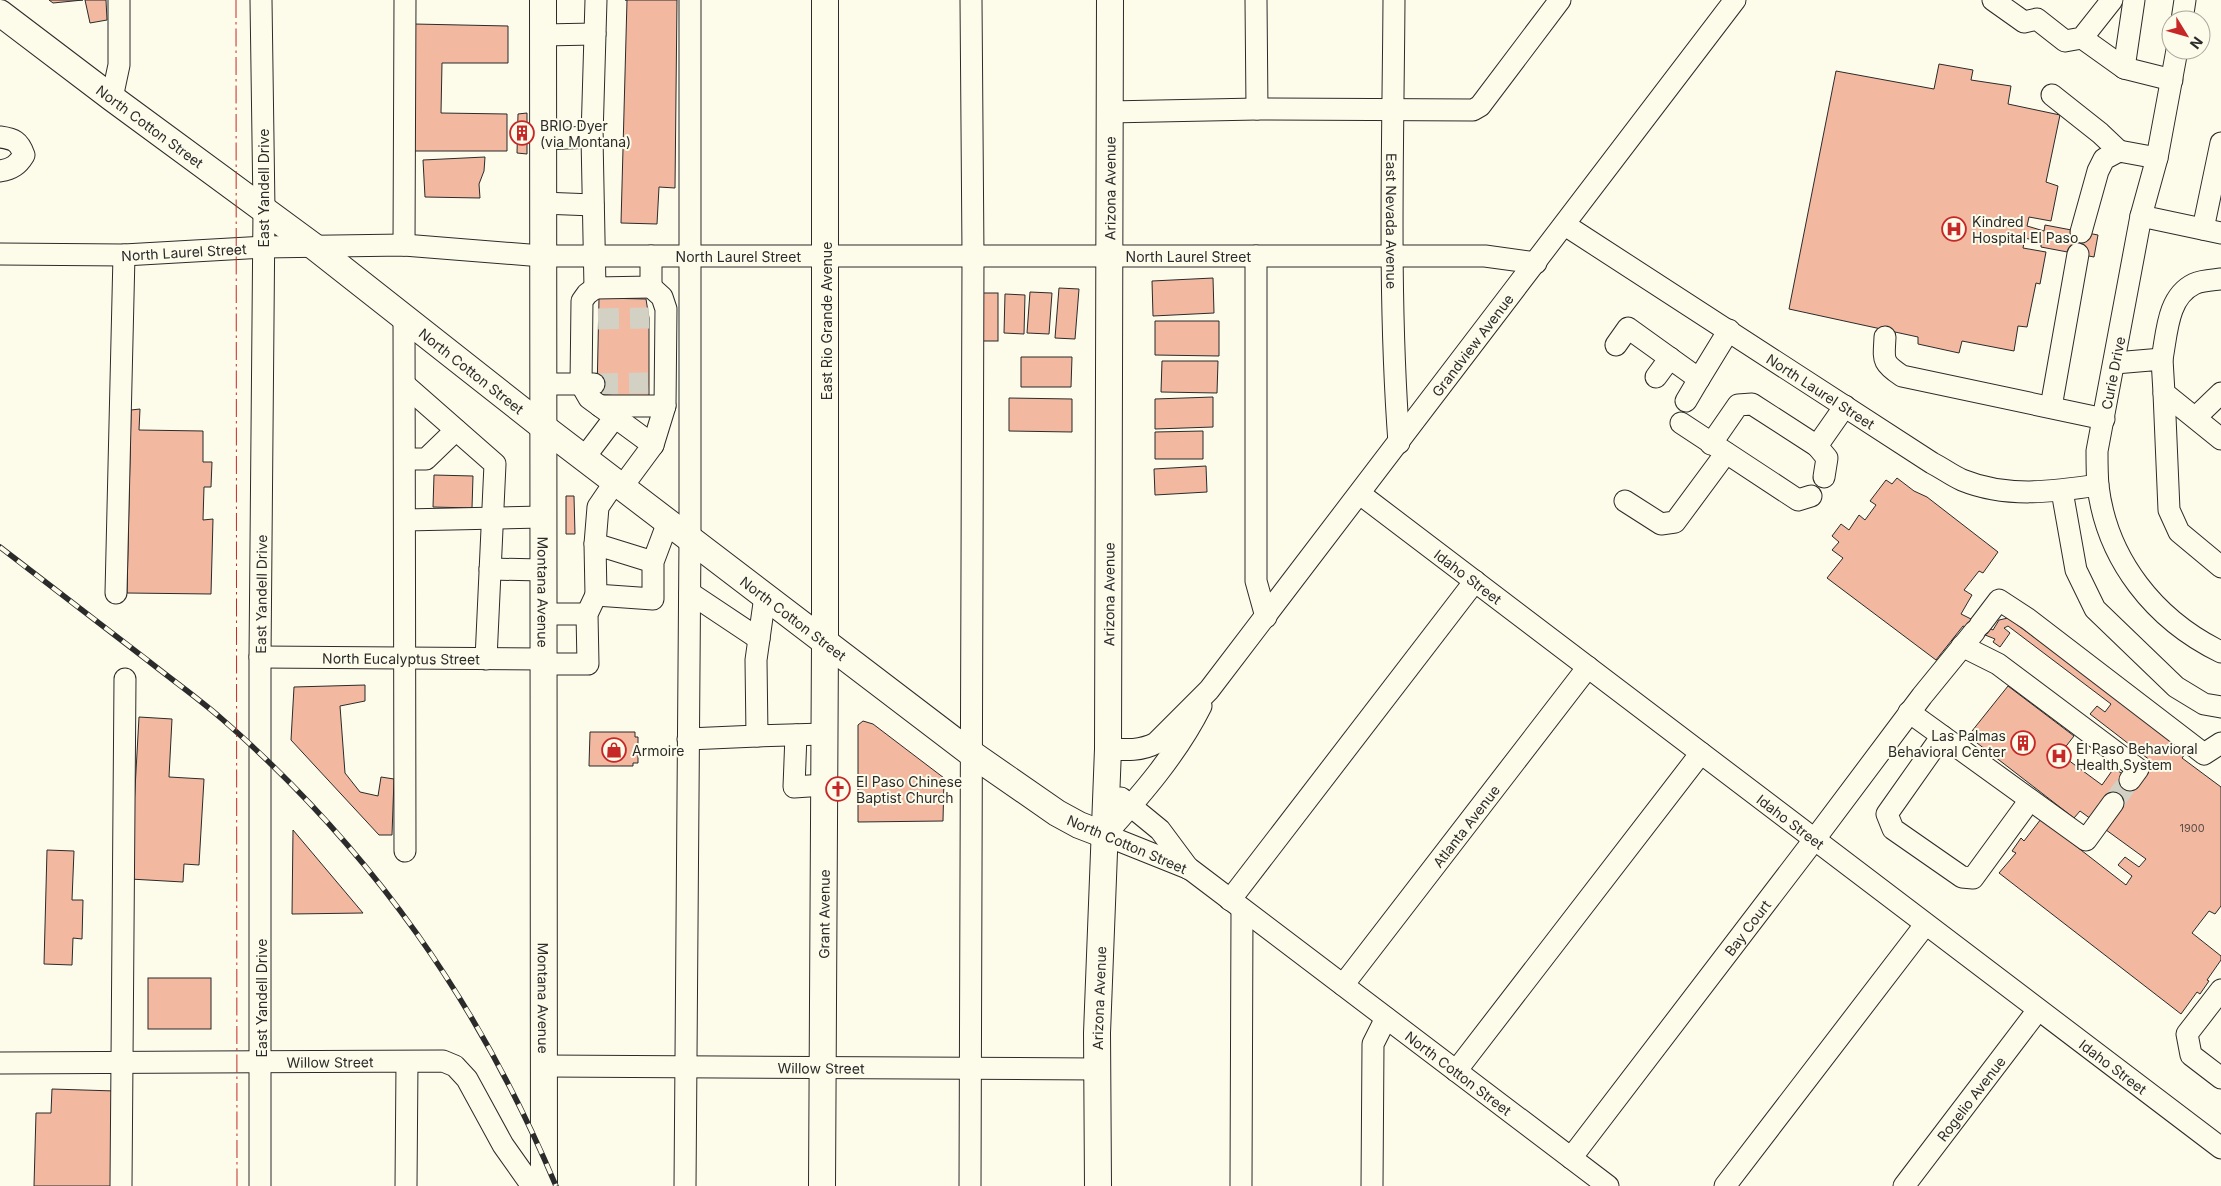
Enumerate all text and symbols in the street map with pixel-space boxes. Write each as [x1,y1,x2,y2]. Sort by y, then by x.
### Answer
north arrow [2161,10,2211,60]
text: N [2187,34,2207,53]
street label: North Cotton Street [93,81,207,171]
place label: BRIO Dyer (via Montana) [540,117,631,150]
building icon: BRIO Dyer (via Montana) [509,120,535,146]
street label: East Yandell Drive [255,128,272,248]
street label: Arizona Avenue [1101,136,1118,240]
street label: East Nevada Avenue [1383,153,1401,289]
place label: Kindred Hospital El Paso [1972,213,2078,246]
hospital icon: Kindred Hospital El Paso [1941,216,1967,242]
street label: North Laurel Street [121,239,247,264]
street label: East Rio Grande Avenue [818,242,835,400]
street label: North Laurel Street [676,248,801,265]
street label: North Laurel Street [1126,248,1251,265]
street label: Grandview Avenue [1428,290,1517,399]
street label: North Cotton Street [416,324,528,417]
street label: Curie Drive [2098,335,2128,411]
street label: North Laurel Street [1764,350,1879,432]
street label: East Yandell Drive [252,534,270,654]
street label: Montana Avenue [535,536,552,648]
street label: Arizona Avenue [1100,542,1117,646]
street label: Idaho Street [1431,545,1506,608]
street label: North Cotton Street [737,572,850,664]
street label: North Eucalyptus Street [322,649,480,667]
place label: Las Palmas Behavioral Center [1888,727,2006,760]
building icon: Las Palmas Behavioral Center [2010,730,2036,756]
shop icon: Armoire [601,737,627,763]
place label: El Paso Behavioral Health System [2076,740,2198,773]
place label: Armoire [632,742,684,759]
hospital icon: El Paso Behavioral Health System [2046,743,2072,769]
place label: El Paso Chinese Baptist Church [856,773,962,806]
church icon: El Paso Chinese Baptist Church [825,776,851,802]
street label: Atlanta Avenue [1429,781,1503,870]
street label: Idaho Street [1754,790,1828,853]
street label: North Cotton Street [1064,811,1190,877]
house number: 1900 [2179,821,2205,835]
street label: Grant Avenue [815,869,832,959]
street label: Bay Court [1720,896,1774,959]
street label: East Yandell Drive [253,938,270,1058]
street label: Montana Avenue [535,942,552,1054]
street label: Arizona Avenue [1088,946,1109,1050]
street label: North Cotton Street [1402,1027,1515,1119]
street label: Idaho Street [2076,1035,2151,1098]
street label: Willow Street [286,1053,374,1070]
street label: Rogelio Avenue [1933,1053,2008,1144]
street label: Willow Street [777,1059,865,1076]

